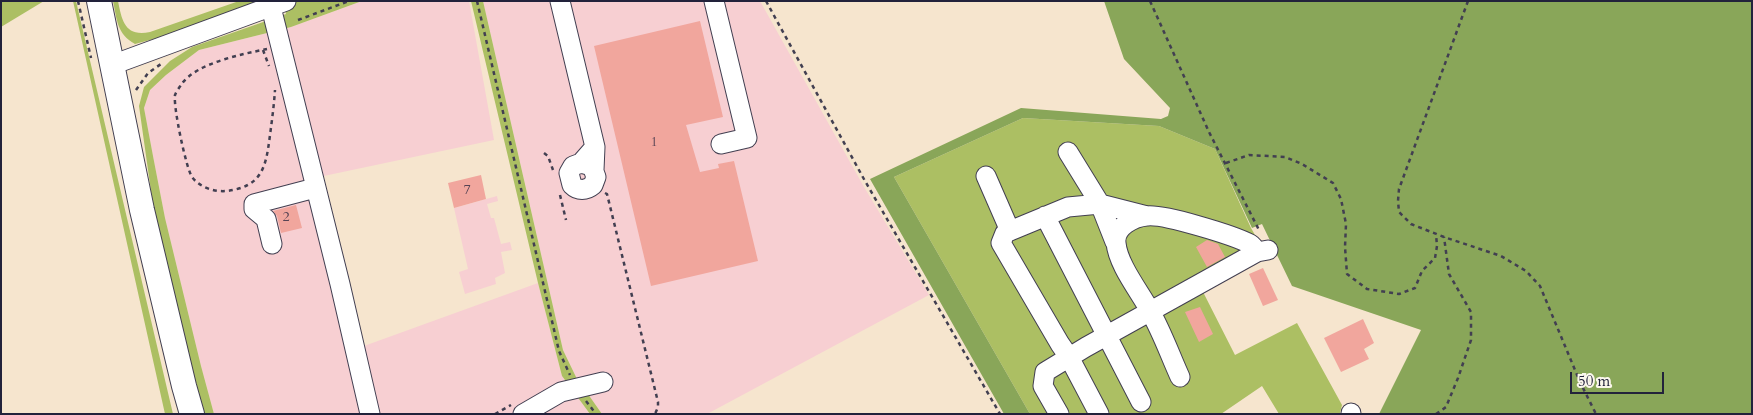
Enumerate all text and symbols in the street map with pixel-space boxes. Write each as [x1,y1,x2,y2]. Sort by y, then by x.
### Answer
house number: 1 [650,135,658,151]
house number: 7 [463,183,471,199]
house number: 2 [282,210,290,226]
scale bar [1573,362,1667,394]
text: 50 m [1578,371,1610,391]

